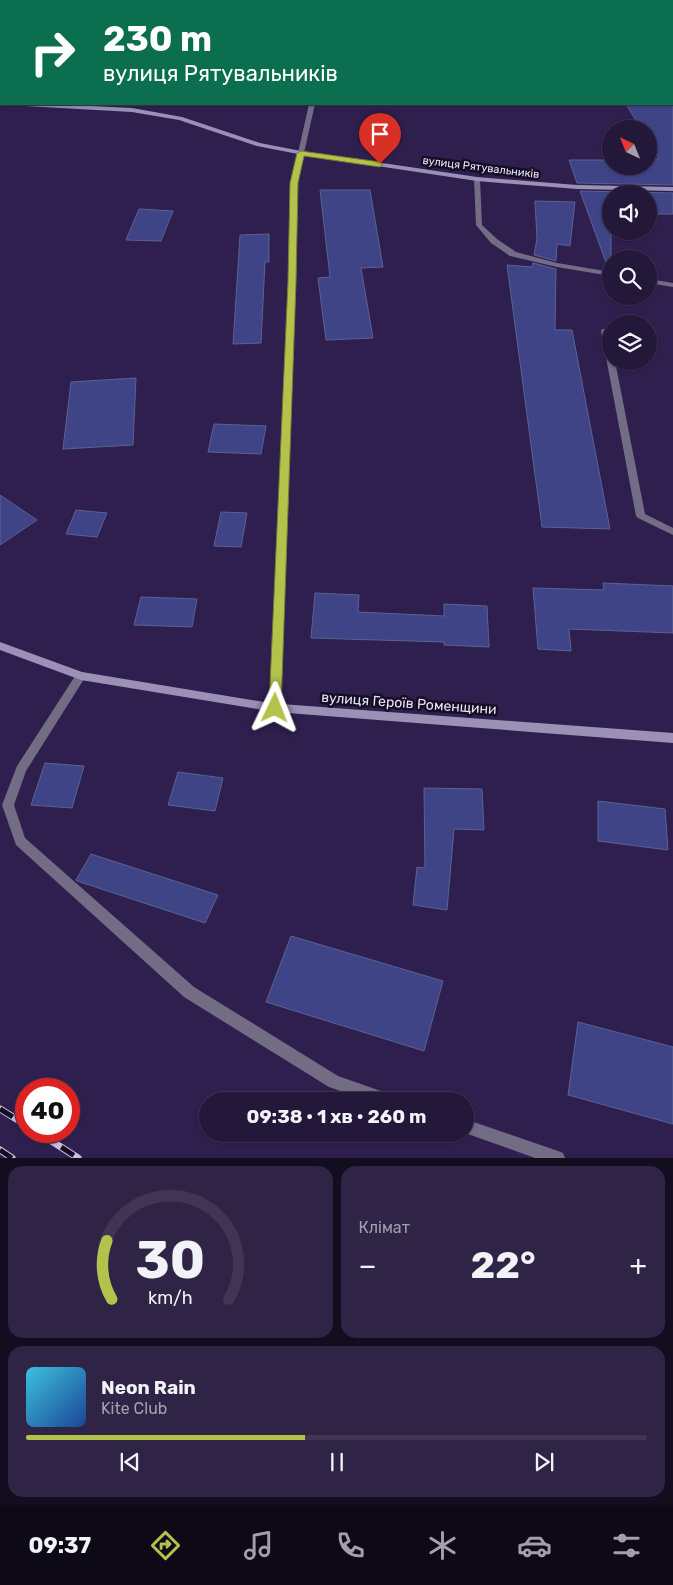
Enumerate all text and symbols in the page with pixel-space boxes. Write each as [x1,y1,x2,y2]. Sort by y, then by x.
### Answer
text: 230 m [103,18,212,60]
icon: right [20,20,85,85]
text: вулиця Рятувальників [103,60,338,87]
pin [359,113,401,164]
icon: arrive [366,120,394,148]
north arrow [602,120,658,175]
map controls [602,120,657,370]
street label: вулиця Рятувальників [422,154,540,181]
button: sound [602,185,657,240]
button: search [602,250,657,305]
button: layers [602,315,657,370]
position arrow [248,681,300,733]
street label: вулиця Героїв Роменщини [321,689,497,718]
speed limit sign: 40 [15,1078,80,1143]
text: 09:38 · 1 хв · 260 m [246,1105,427,1128]
text: Клімат [359,1218,410,1237]
text: 30 [135,1229,205,1291]
text: 22° [471,1242,536,1288]
text: − [359,1249,377,1282]
text: + [630,1249,647,1282]
text: km/h [148,1287,193,1308]
text: Neon Rain [101,1376,196,1399]
text: Kite Club [101,1399,167,1418]
icon: previous [116,1448,144,1476]
icon: pause [323,1448,351,1476]
icon: next [530,1448,558,1476]
icon: directions [148,1528,183,1563]
icon: music [241,1528,276,1563]
icon: phone [333,1528,368,1563]
icon: climate [425,1528,460,1563]
icon: car [517,1528,552,1563]
icon: filters [609,1528,644,1563]
text: 09:37 [29,1532,91,1559]

